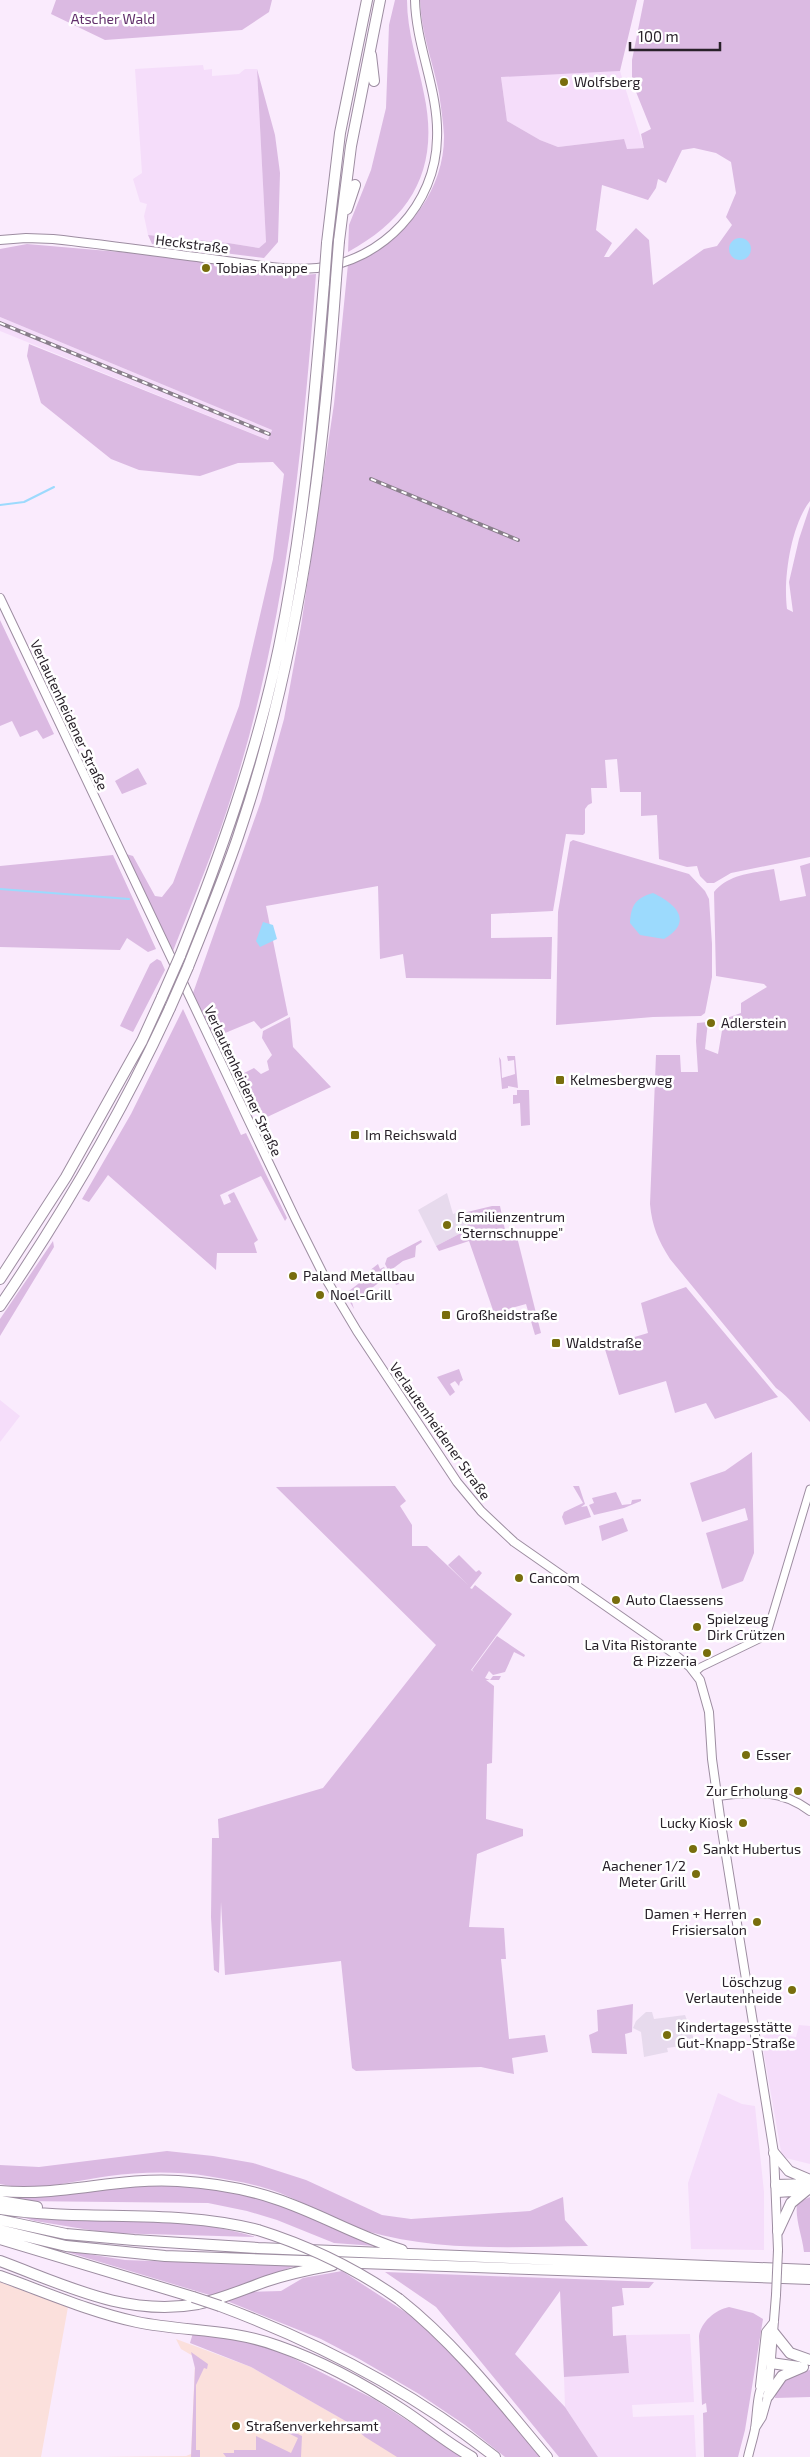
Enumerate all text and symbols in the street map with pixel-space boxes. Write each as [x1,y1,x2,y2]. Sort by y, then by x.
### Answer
park label: Atscher Wald [71,10,155,27]
scale bar [630,20,720,52]
text: 100 m [638,27,679,45]
place label: Wolfsberg [574,73,641,90]
marker: Wolfsberg [558,76,570,88]
street label: Heckstraße [155,231,230,256]
place label: Tobias Knappe [216,259,308,276]
marker: Tobias Knappe [200,262,212,274]
street label: Verlautenheidener Straße [27,637,112,793]
street label: Verlautenheidener Straße [201,1003,286,1159]
place label: Adlerstein [721,1014,787,1031]
marker: Adlerstein [705,1017,717,1029]
place label: Kelmesbergweg [570,1071,673,1088]
marker: Kelmesbergweg [554,1074,566,1086]
place label: Im Reichswald [365,1126,457,1143]
marker: Im Reichswald [349,1129,361,1141]
place label: Familienzentrum "Sternschnuppe" [457,1208,565,1241]
marker: Familienzentrum "Sternschnuppe" [441,1219,453,1231]
place label: Paland Metallbau [303,1267,415,1284]
marker: Paland Metallbau [287,1270,299,1282]
place label: Noel-Grill [330,1286,393,1303]
marker: Noel-Grill [314,1289,326,1301]
place label: Großheidstraße [456,1306,557,1323]
marker: Großheidstraße [440,1309,452,1321]
place label: Waldstraße [566,1334,642,1351]
marker: Waldstraße [550,1337,562,1349]
street label: Verlautenheidener Straße [386,1359,494,1503]
place label: Cancom [529,1569,580,1586]
marker: Cancom [513,1572,525,1584]
place label: Auto Claessens [626,1591,723,1608]
marker: Auto Claessens [610,1594,622,1606]
place label: Spielzeug Dirk Crützen [707,1610,785,1643]
marker: Spielzeug Dirk Crützen [691,1621,703,1633]
place label: La Vita Ristorante & Pizzeria [584,1636,697,1669]
marker: La Vita Ristorante & Pizzeria [701,1647,713,1659]
place label: Esser [756,1746,792,1763]
marker: Esser [740,1749,752,1761]
place label: Zur Erholung [706,1782,788,1799]
marker: Zur Erholung [792,1785,804,1797]
place label: Lucky Kiosk [660,1814,733,1831]
marker: Lucky Kiosk [737,1817,749,1829]
place label: Sankt Hubertus [703,1840,801,1857]
marker: Sankt Hubertus [687,1843,699,1855]
place label: Aachener 1/2 Meter Grill [602,1857,687,1890]
marker: Aachener 1/2 Meter Grill [690,1868,702,1880]
place label: Damen + Herren Frisiersalon [645,1905,747,1938]
marker: Damen + Herren Frisiersalon [751,1916,763,1928]
place label: Löschzug Verlautenheide [685,1973,782,2006]
marker: Löschzug Verlautenheide [786,1984,798,1996]
place label: Kindertagesstätte Gut-Knapp-Straße [677,2018,795,2051]
marker: Kindertagesstätte Gut-Knapp-Straße [661,2029,673,2041]
place label: Straßenverkehrsamt [246,2417,379,2434]
marker: Straßenverkehrsamt [230,2420,242,2432]

